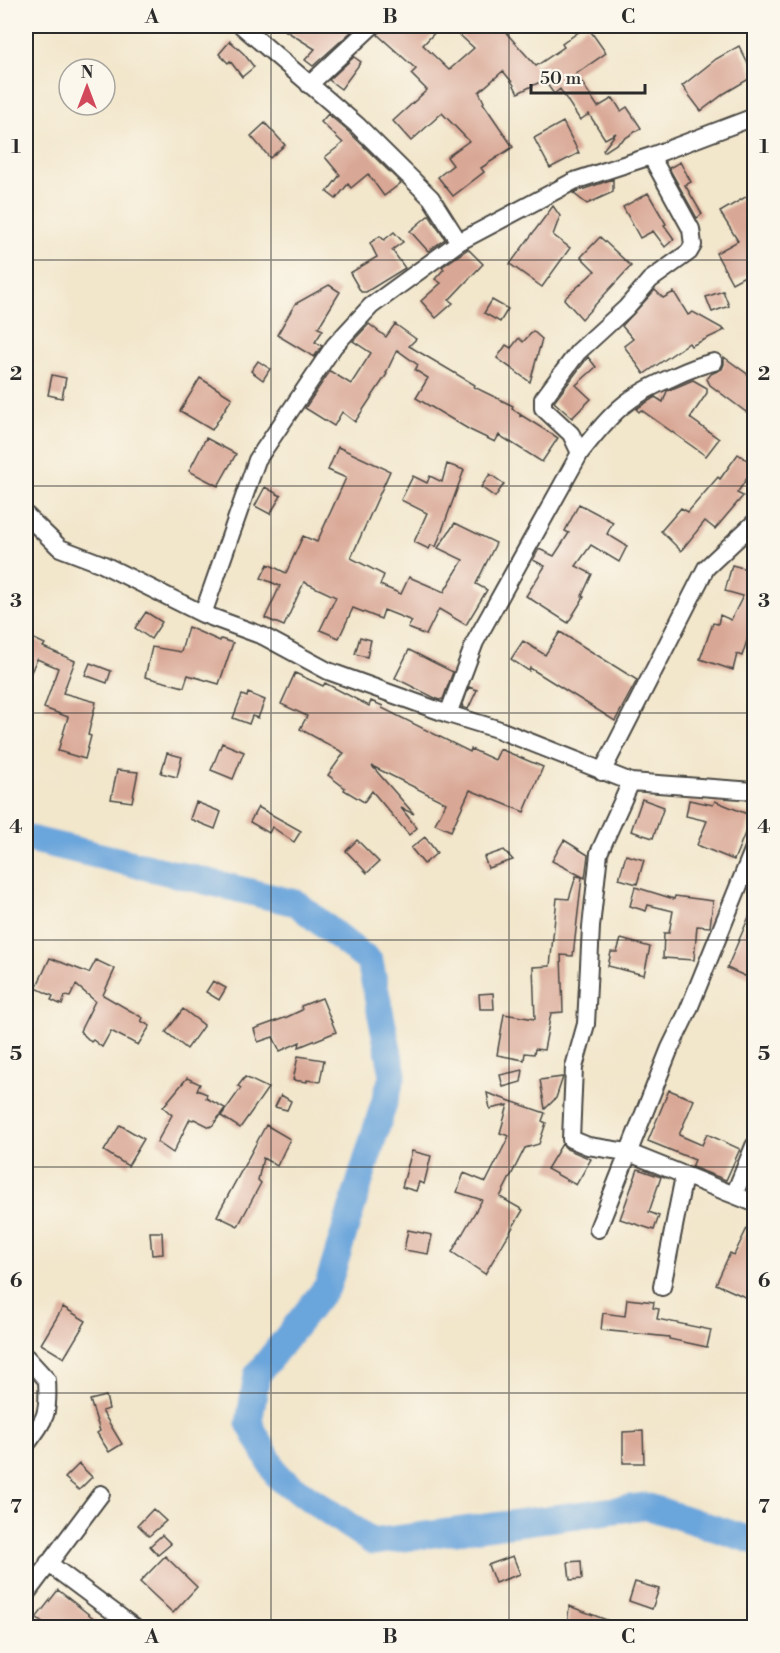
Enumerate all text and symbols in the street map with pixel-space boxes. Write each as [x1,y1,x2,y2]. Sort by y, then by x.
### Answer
text: A [144,5,160,30]
text: B [382,5,398,30]
text: C [621,5,635,30]
north arrow [57,57,117,117]
scale bar [531,57,645,95]
text: N [81,63,94,83]
text: 50 m [540,67,582,90]
text: 1 [11,135,21,160]
text: 1 [759,135,769,160]
text: 2 [10,362,22,387]
text: 2 [758,362,770,387]
text: 3 [10,589,22,614]
text: 3 [758,589,770,614]
text: 4 [9,815,23,840]
text: 4 [757,815,771,840]
text: 5 [10,1042,22,1067]
text: 5 [758,1042,770,1067]
text: 6 [10,1269,23,1294]
text: 6 [758,1269,771,1294]
text: 7 [10,1495,22,1520]
text: 7 [758,1495,770,1520]
text: A [144,1625,160,1650]
text: B [382,1625,398,1650]
text: C [621,1625,635,1650]

